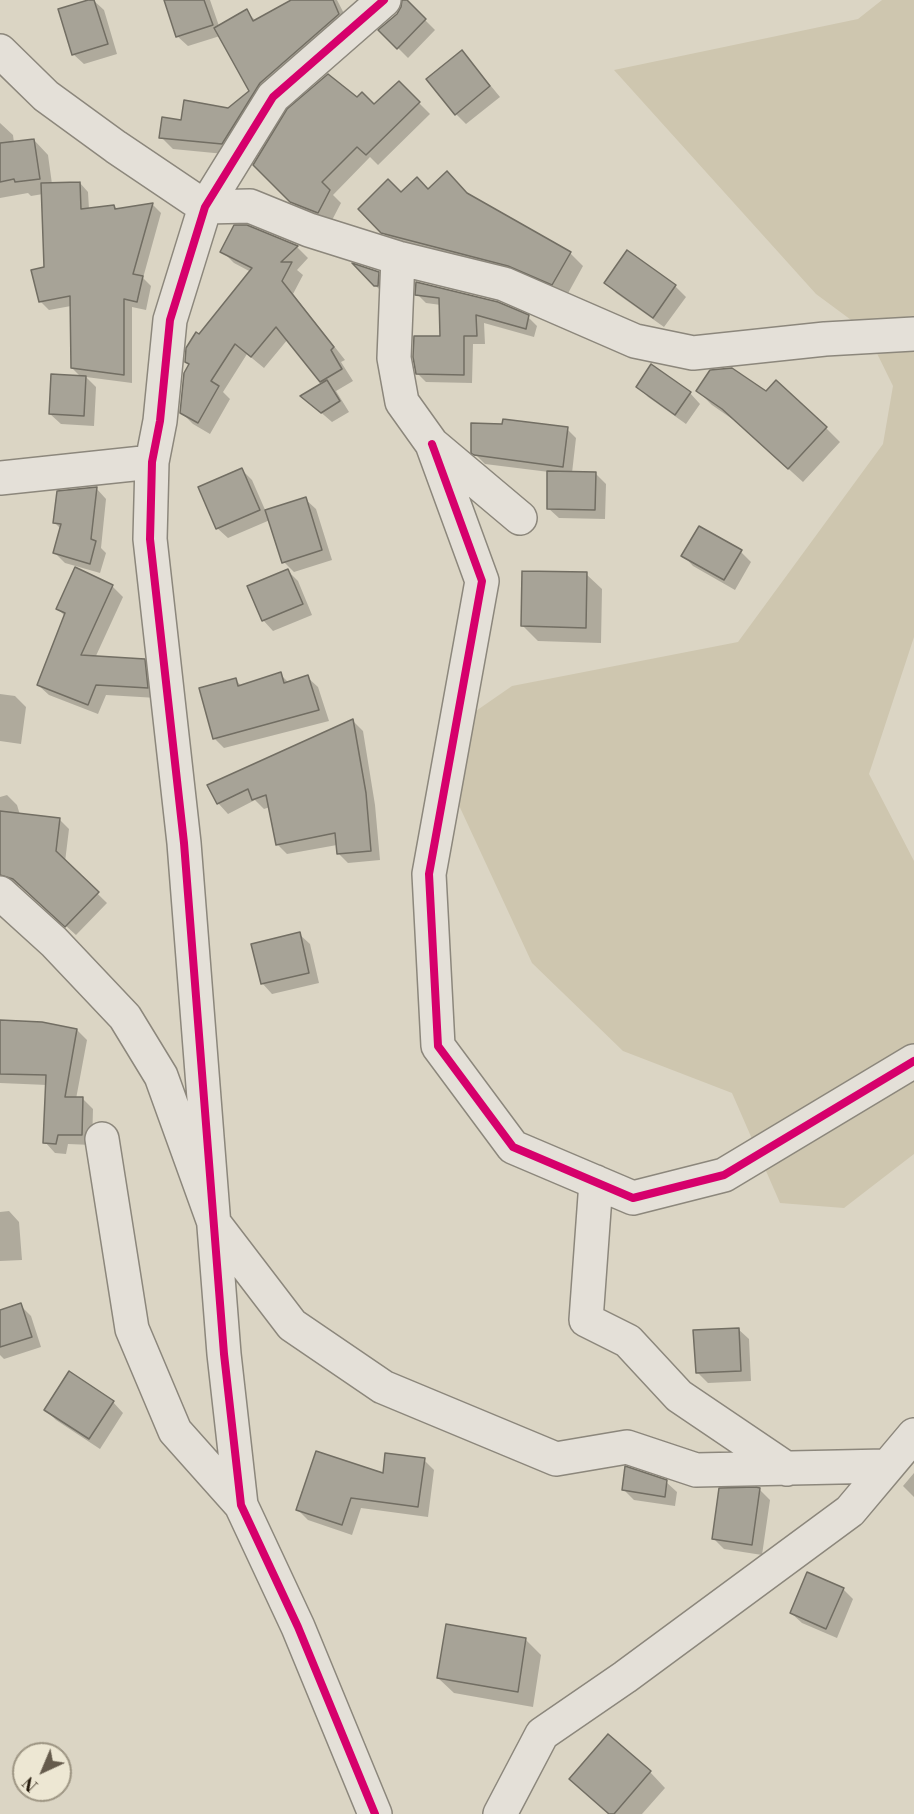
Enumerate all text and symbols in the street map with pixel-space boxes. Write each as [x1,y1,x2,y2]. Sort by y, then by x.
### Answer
north arrow [12,1742,72,1802]
text: N [19,1772,42,1795]

